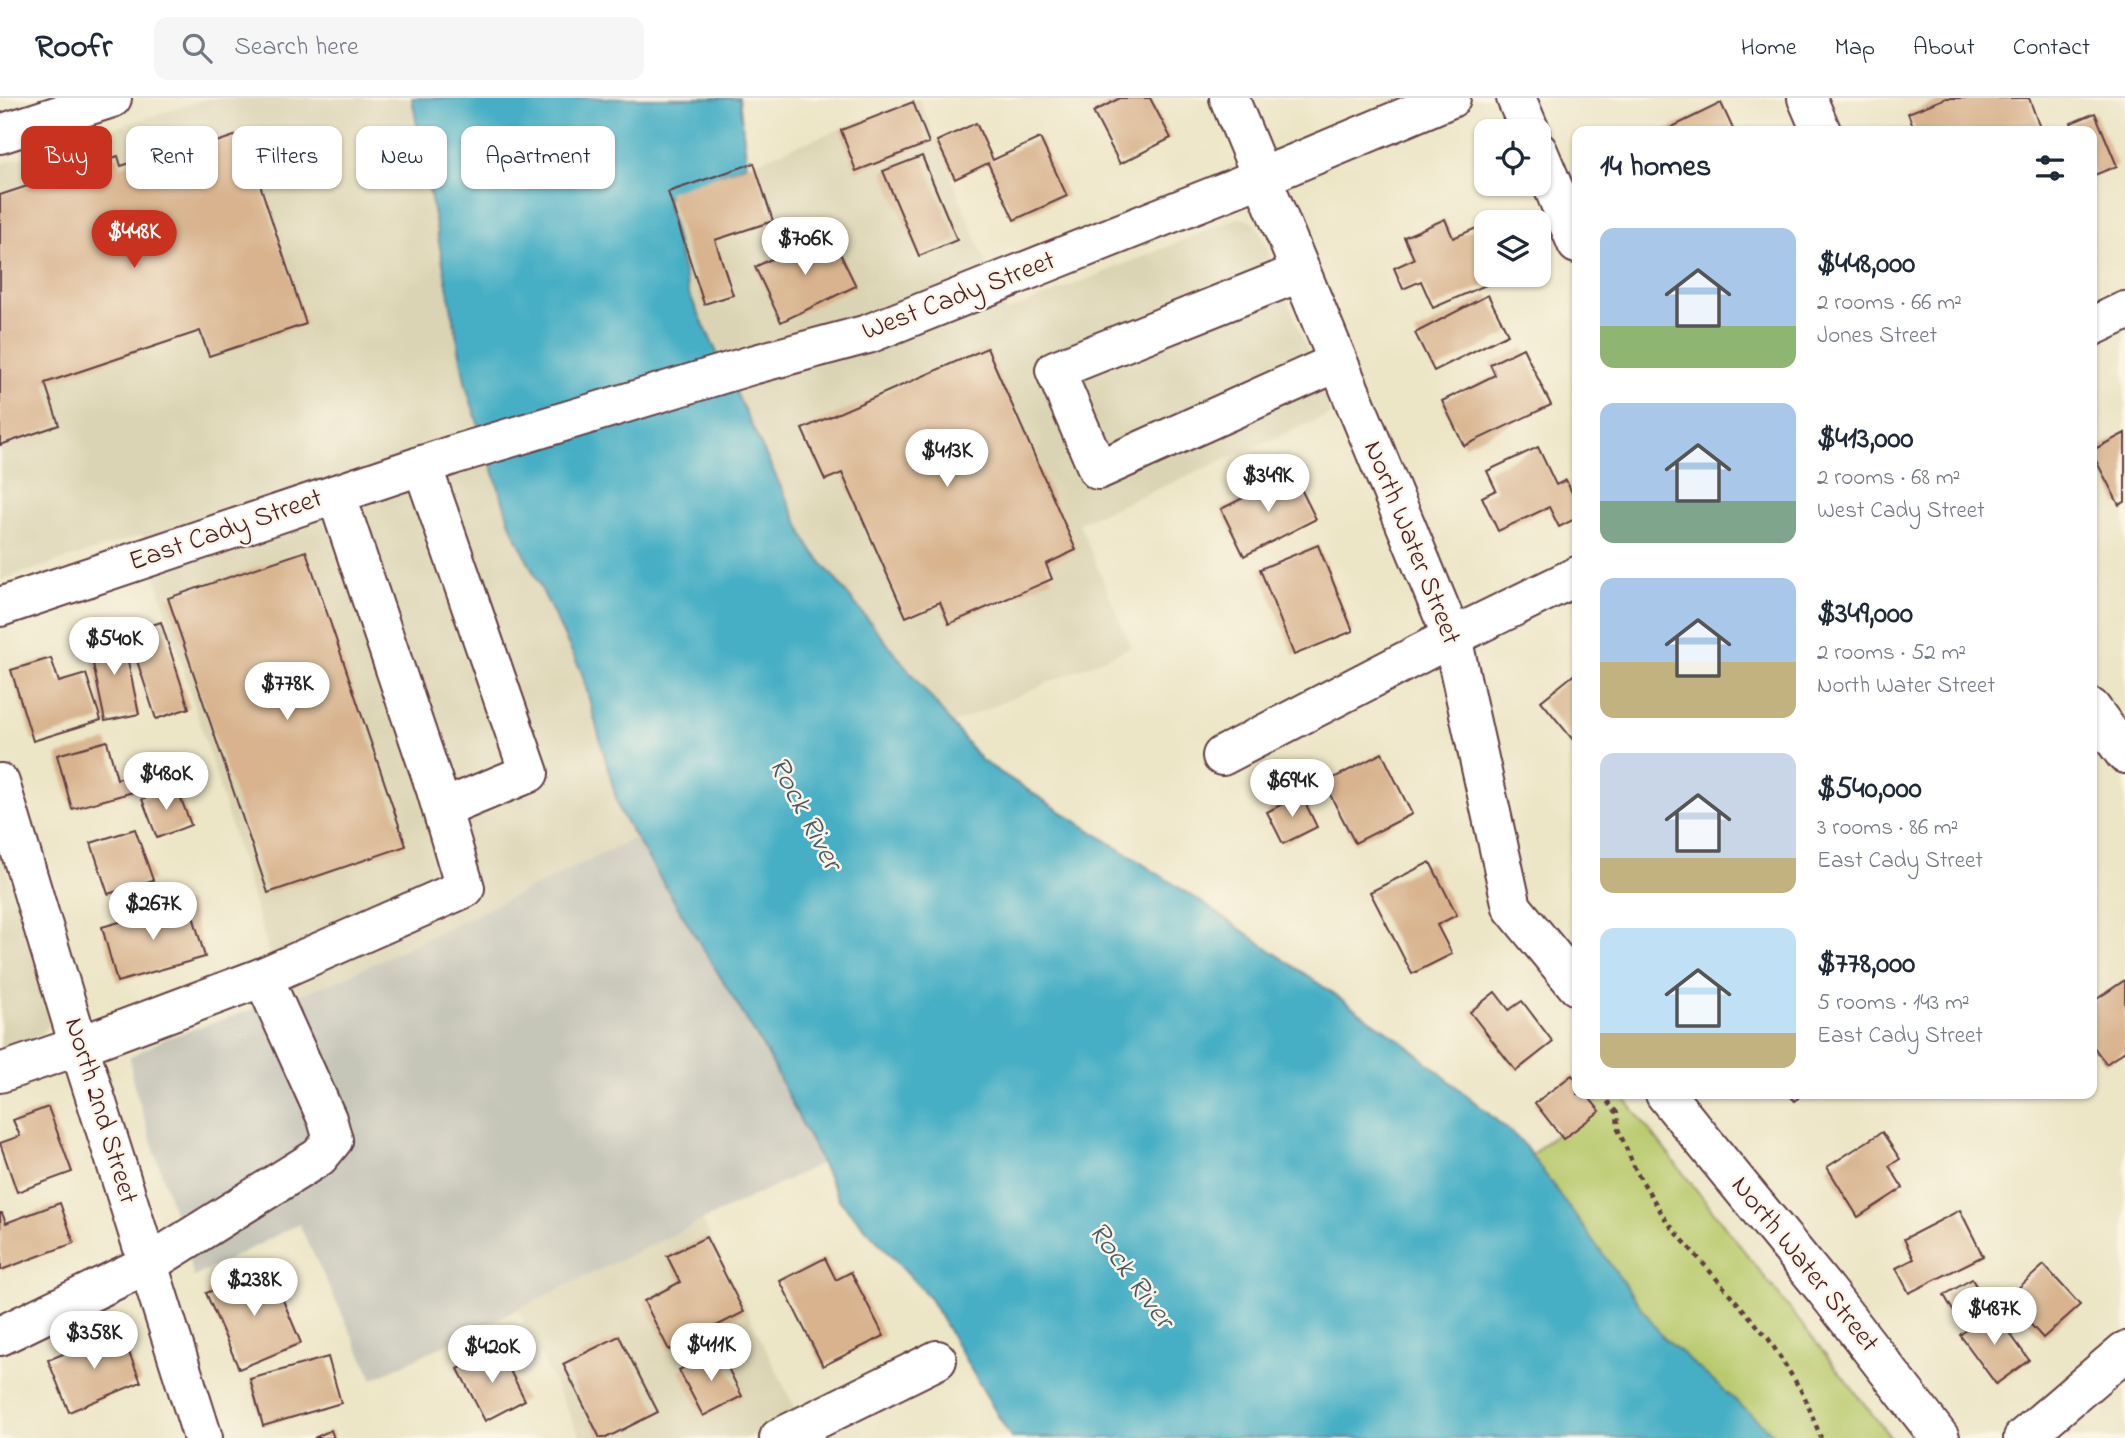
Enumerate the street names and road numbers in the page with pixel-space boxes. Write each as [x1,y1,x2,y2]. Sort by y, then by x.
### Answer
street label: West Cady Street [856,241,1062,353]
street label: North Water Street [1351,435,1471,651]
street label: East Cady Street [124,479,328,583]
street label: North 2nd Street [52,1013,148,1209]
street label: North Water Street [1720,1168,1888,1362]

